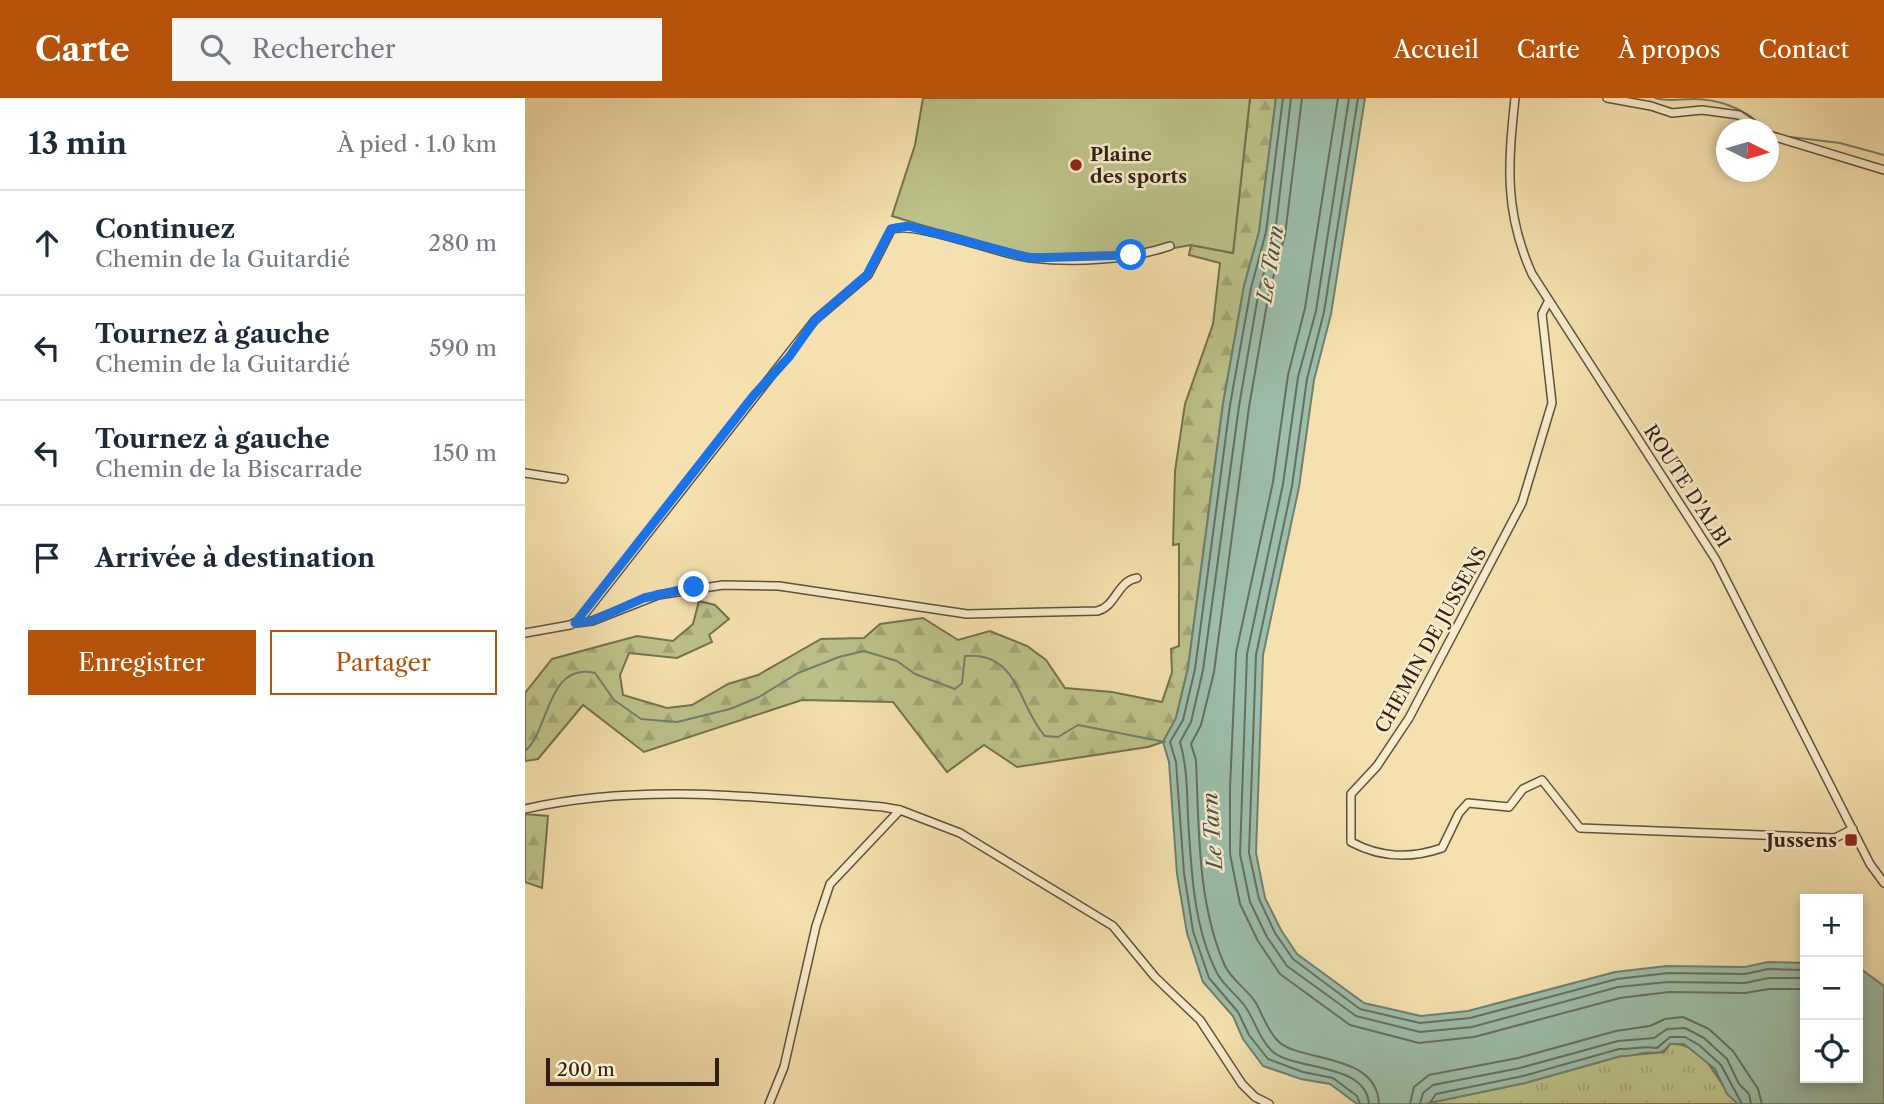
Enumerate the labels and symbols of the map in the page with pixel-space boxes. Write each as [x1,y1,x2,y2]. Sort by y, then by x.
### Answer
north arrow [1716,119,1779,182]
place label: Plaine des sports [1090,143,1187,188]
marker: Plaine des sports [1068,157,1084,173]
water label: Le Tarn [1251,224,1288,306]
route start [1115,239,1146,270]
street label: ROUTE D'ALBI [1639,420,1735,552]
street label: CHEMIN DE JUSSENS [1370,543,1492,737]
route end [678,571,709,602]
water label: Le Tarn [1197,791,1227,873]
place label: Jussens [1763,829,1837,852]
marker: Jussens [1843,832,1859,848]
scale bar [546,1055,719,1087]

